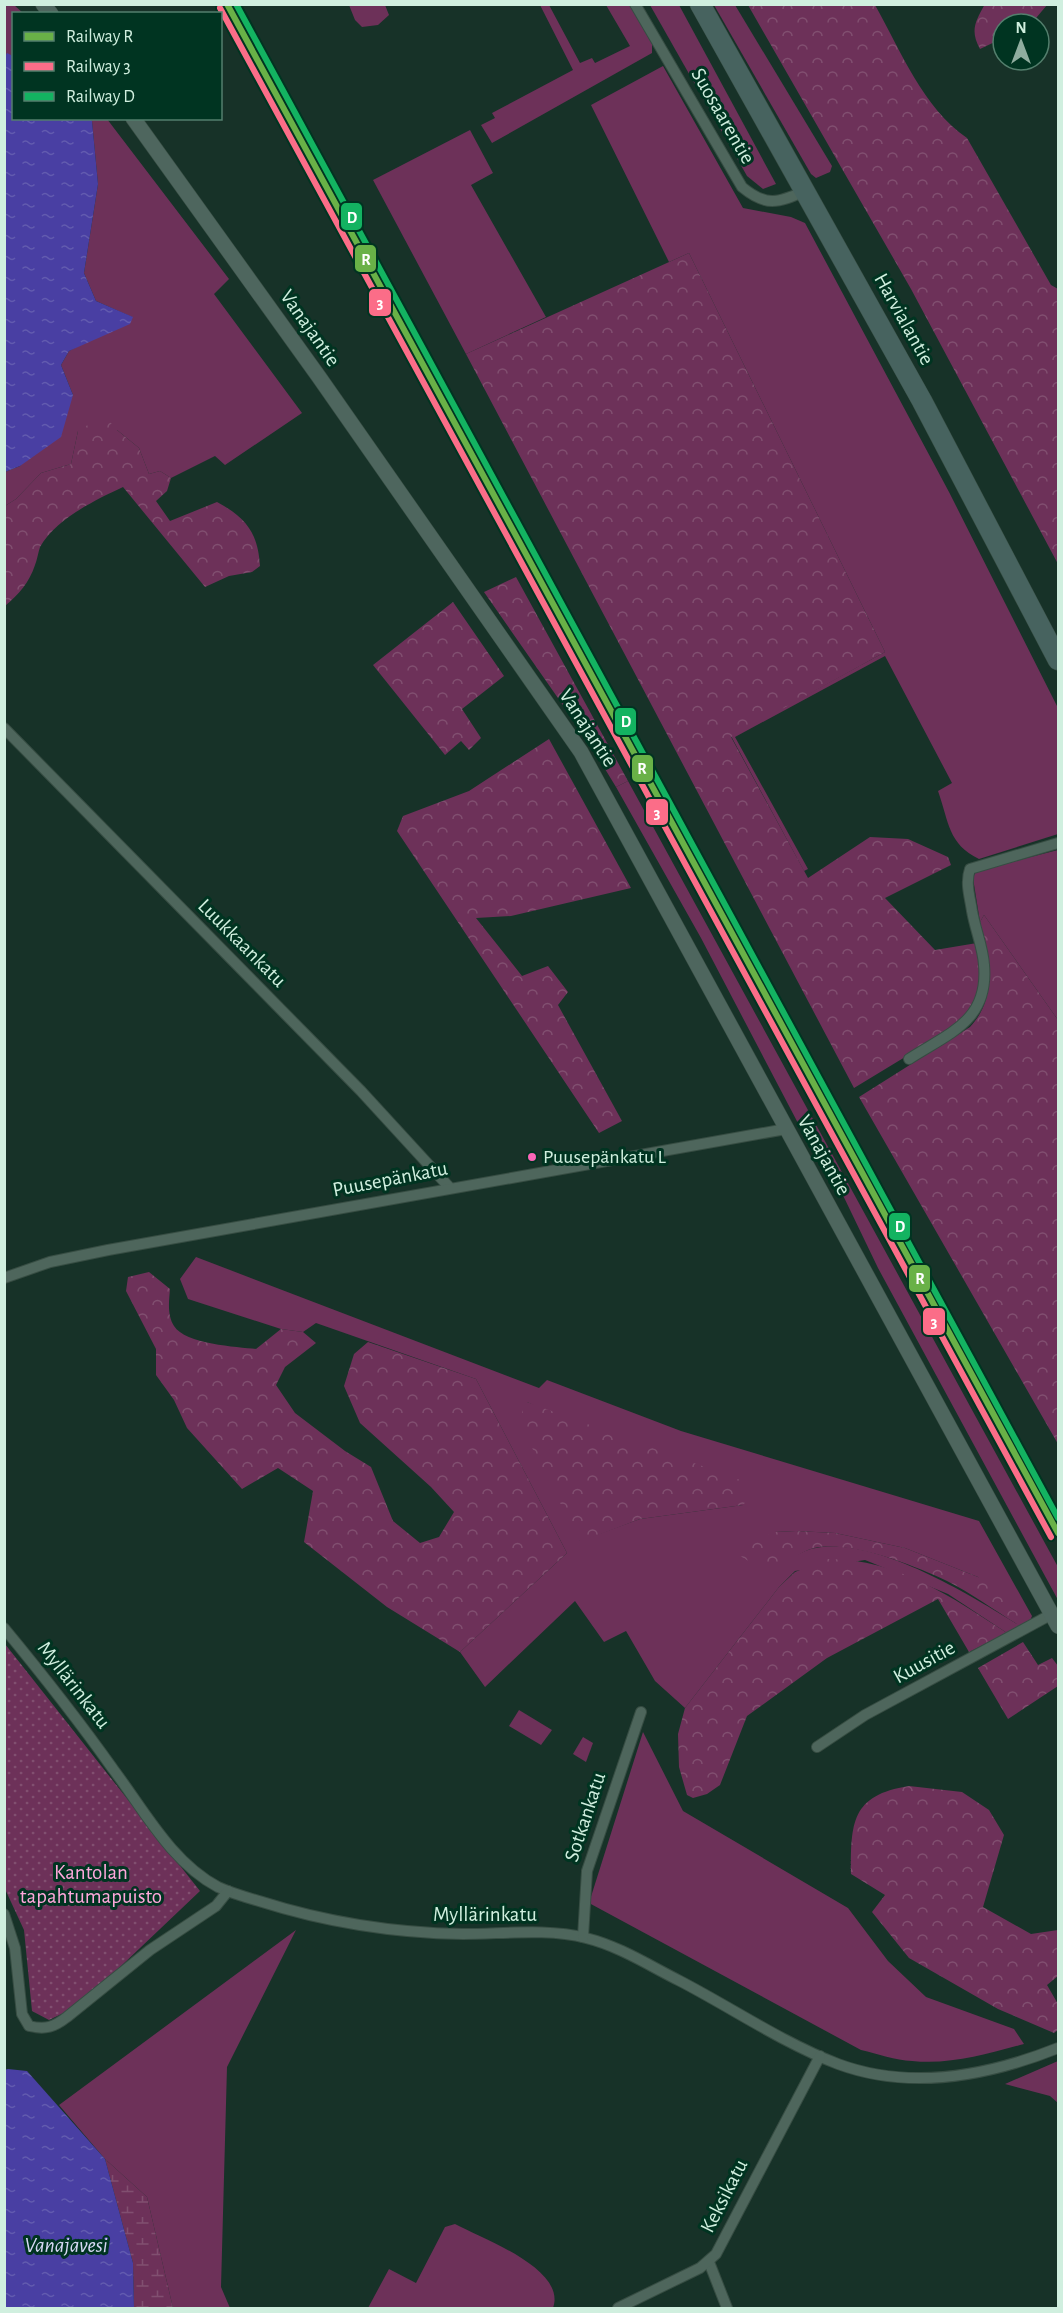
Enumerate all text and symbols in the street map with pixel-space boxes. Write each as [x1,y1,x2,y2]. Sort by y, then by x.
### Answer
legend [12,12,222,120]
north arrow [991,12,1051,72]
text: N [1015,20,1027,36]
text: Railway R [66,28,133,46]
text: Railway 3 [66,58,131,76]
street label: Suosaarentie [687,65,759,167]
text: Railway D [66,88,135,106]
line badge: D [340,202,363,231]
text: D [347,210,358,226]
line badge: R [354,244,377,273]
text: R [361,252,371,268]
street label: Harvialantie [870,270,938,368]
street label: Vanajantie [276,286,344,370]
line badge: 3 [368,288,392,317]
text: 3 [377,295,384,311]
street label: Vanajantie [555,685,621,771]
line badge: D [614,707,637,736]
text: D [621,714,632,730]
line badge: R [631,754,654,783]
text: R [637,761,647,777]
line badge: 3 [645,798,669,826]
text: 3 [654,805,661,821]
street label: Luukkaankatu [194,895,290,991]
street label: Vanajantie [793,1111,855,1199]
place label: Puusepänkatu L [543,1147,667,1167]
marker: Puusepänkatu L [526,1151,538,1163]
street label: Puusepänkatu [331,1157,450,1200]
line badge: D [888,1212,911,1241]
text: D [895,1219,906,1235]
line badge: R [908,1264,931,1293]
text: R [915,1271,925,1287]
line badge: 3 [922,1307,946,1336]
text: 3 [931,1314,938,1330]
street label: Kuusitie [890,1637,958,1687]
street label: Myllärinkatu [34,1638,114,1733]
street label: Sotkankatu [561,1770,609,1864]
park label: Kantolan tapahtumapuisto [20,1862,162,1907]
street label: Myllärinkatu [433,1904,537,1925]
street label: Keksikatu [697,2156,752,2236]
water label: Vanajavesi [24,2234,108,2256]

